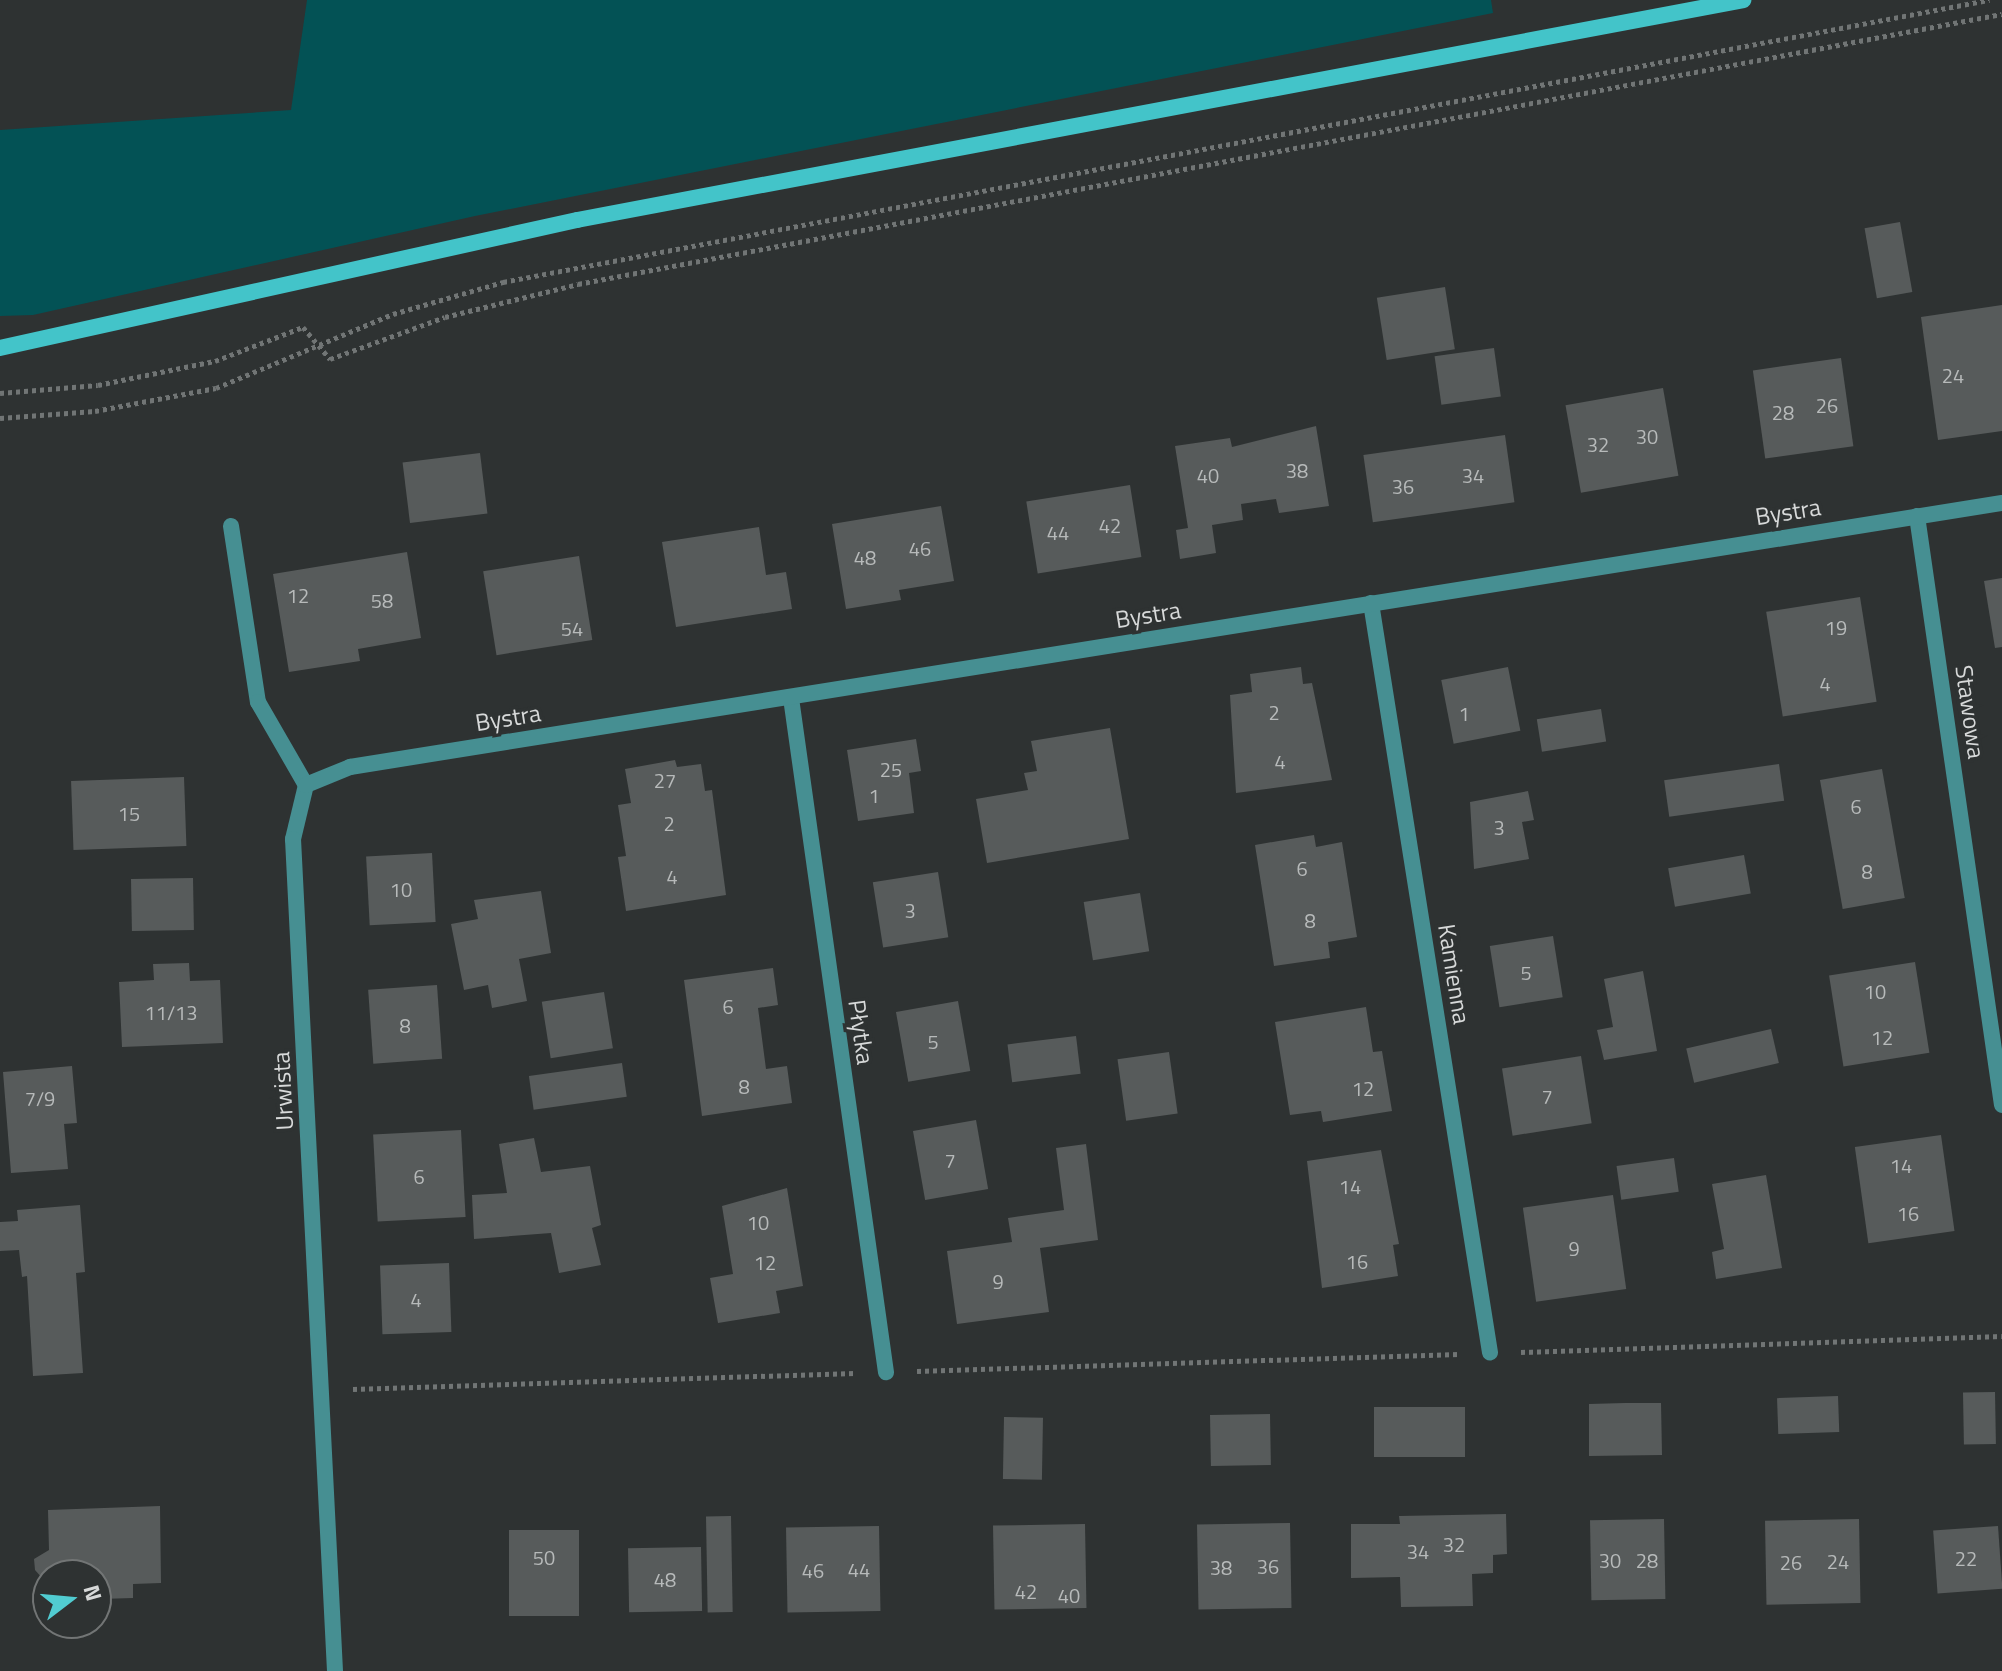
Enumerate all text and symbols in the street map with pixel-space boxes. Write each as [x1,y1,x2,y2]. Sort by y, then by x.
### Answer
house number: 24 [1942,363,1964,387]
house number: 26 [1816,393,1838,417]
house number: 28 [1772,400,1794,424]
house number: 30 [1636,424,1658,448]
house number: 32 [1587,432,1609,456]
house number: 38 [1286,458,1308,482]
house number: 40 [1197,463,1219,487]
house number: 34 [1462,463,1484,487]
house number: 36 [1392,474,1414,498]
street label: Bystra [1753,493,1823,531]
house number: 42 [1099,513,1121,537]
house number: 44 [1047,520,1069,544]
house number: 46 [909,536,931,560]
house number: 48 [854,545,876,569]
house number: 12 [287,583,309,607]
house number: 58 [371,588,393,612]
street label: Bystra [1113,596,1183,634]
house number: 19 [1825,615,1847,639]
house number: 54 [561,616,583,640]
street label: Stawowa [1949,663,1991,761]
house number: 4 [1819,671,1831,695]
street label: Bystra [473,699,543,737]
house number: 2 [1268,700,1280,724]
house number: 1 [1458,701,1470,725]
house number: 4 [1274,749,1286,773]
house number: 25 [880,757,902,781]
house number: 27 [654,768,676,792]
house number: 1 [868,783,880,807]
house number: 6 [1850,794,1862,818]
house number: 15 [118,801,140,825]
house number: 2 [663,811,675,835]
house number: 3 [1493,815,1505,839]
house number: 6 [1296,856,1308,880]
house number: 8 [1861,859,1873,883]
house number: 4 [666,864,678,888]
house number: 10 [390,877,412,901]
house number: 3 [904,898,916,922]
house number: 8 [1304,908,1316,932]
street label: Kamienna [1432,922,1476,1026]
house number: 5 [1520,960,1532,984]
house number: 10 [1864,979,1886,1003]
house number: 6 [722,994,734,1018]
street label: Płytka [842,998,880,1066]
house number: 11/13 [144,1000,198,1024]
house number: 8 [399,1013,411,1037]
house number: 12 [1871,1025,1893,1049]
house number: 5 [927,1029,939,1053]
street label: Urwista [267,1051,299,1131]
house number: 8 [738,1074,750,1098]
house number: 12 [1352,1076,1374,1100]
house number: 7 [1541,1084,1553,1108]
house number: 7/9 [25,1086,55,1110]
house number: 7 [944,1148,956,1172]
house number: 14 [1890,1153,1912,1177]
house number: 6 [413,1164,425,1188]
house number: 14 [1339,1174,1361,1198]
house number: 16 [1897,1201,1919,1225]
house number: 10 [747,1210,769,1234]
house number: 9 [1568,1236,1580,1260]
house number: 16 [1346,1249,1368,1273]
house number: 12 [754,1250,776,1274]
house number: 9 [992,1269,1004,1293]
house number: 4 [410,1287,422,1311]
house number: 32 [1443,1532,1465,1556]
house number: 34 [1407,1539,1429,1563]
house number: 50 [533,1545,555,1569]
house number: 22 [1955,1546,1977,1570]
house number: 30 [1599,1548,1621,1572]
house number: 28 [1636,1548,1658,1572]
house number: 24 [1827,1549,1849,1573]
house number: 26 [1780,1550,1802,1574]
house number: 36 [1257,1554,1279,1578]
house number: 38 [1210,1555,1232,1579]
house number: 44 [848,1557,870,1581]
house number: 46 [802,1558,824,1582]
north arrow [32,1559,112,1639]
house number: 48 [654,1567,676,1591]
house number: 42 [1015,1579,1037,1603]
text: N [75,1581,112,1605]
house number: 40 [1058,1583,1080,1607]

